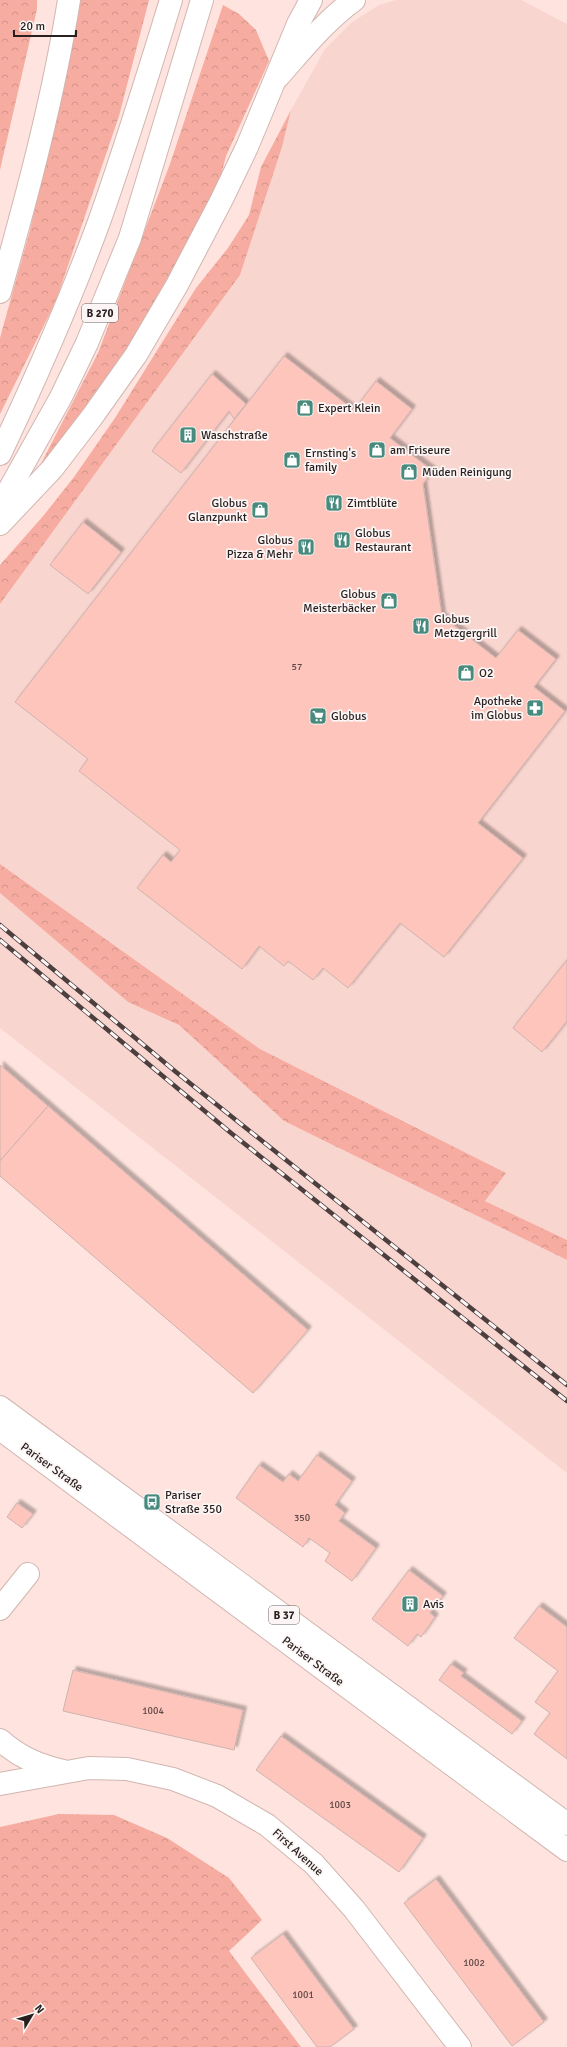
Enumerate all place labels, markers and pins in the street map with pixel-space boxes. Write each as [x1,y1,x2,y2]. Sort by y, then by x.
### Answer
shop icon: Expert Klein [295,398,315,418]
place label: Expert Klein [318,401,381,416]
building icon: Waschstraße [178,425,198,445]
place label: Waschstraße [201,428,268,443]
shop icon: am Friseure [367,440,387,460]
place label: am Friseure [390,443,450,458]
place label: Ernsting's family [305,446,356,475]
shop icon: Ernsting's family [282,450,302,470]
shop icon: Müden Reinigung [399,462,419,482]
place label: Müden Reinigung [422,465,512,480]
restaurant icon: Zimtblüte [324,493,344,513]
place label: Globus Glanzpunkt [188,496,247,525]
place label: Zimtblüte [347,496,397,511]
shop icon: Globus Glanzpunkt [250,500,270,520]
place label: Globus Restaurant [355,526,411,555]
restaurant icon: Globus Restaurant [332,530,352,550]
place label: Globus Pizza & Mehr [227,533,294,562]
restaurant icon: Globus Pizza & Mehr [296,537,316,557]
place label: Globus Meisterbäcker [303,587,377,616]
shop icon: Globus Meisterbäcker [379,591,399,611]
place label: Globus Metzgergrill [434,612,498,641]
restaurant icon: Globus Metzgergrill [411,616,431,636]
shop icon: O2 [456,663,476,683]
place label: O2 [479,666,493,681]
place label: Apotheke im Globus [471,694,522,723]
pharmacy icon: Apotheke im Globus [525,698,545,718]
supermarket icon: Globus [308,706,328,726]
place label: Globus [331,709,367,724]
place label: Pariser Straße 350 [165,1488,222,1517]
bus stop icon: Pariser Straße 350 [142,1492,162,1512]
building icon: Avis [400,1594,420,1614]
place label: Avis [423,1597,444,1612]

